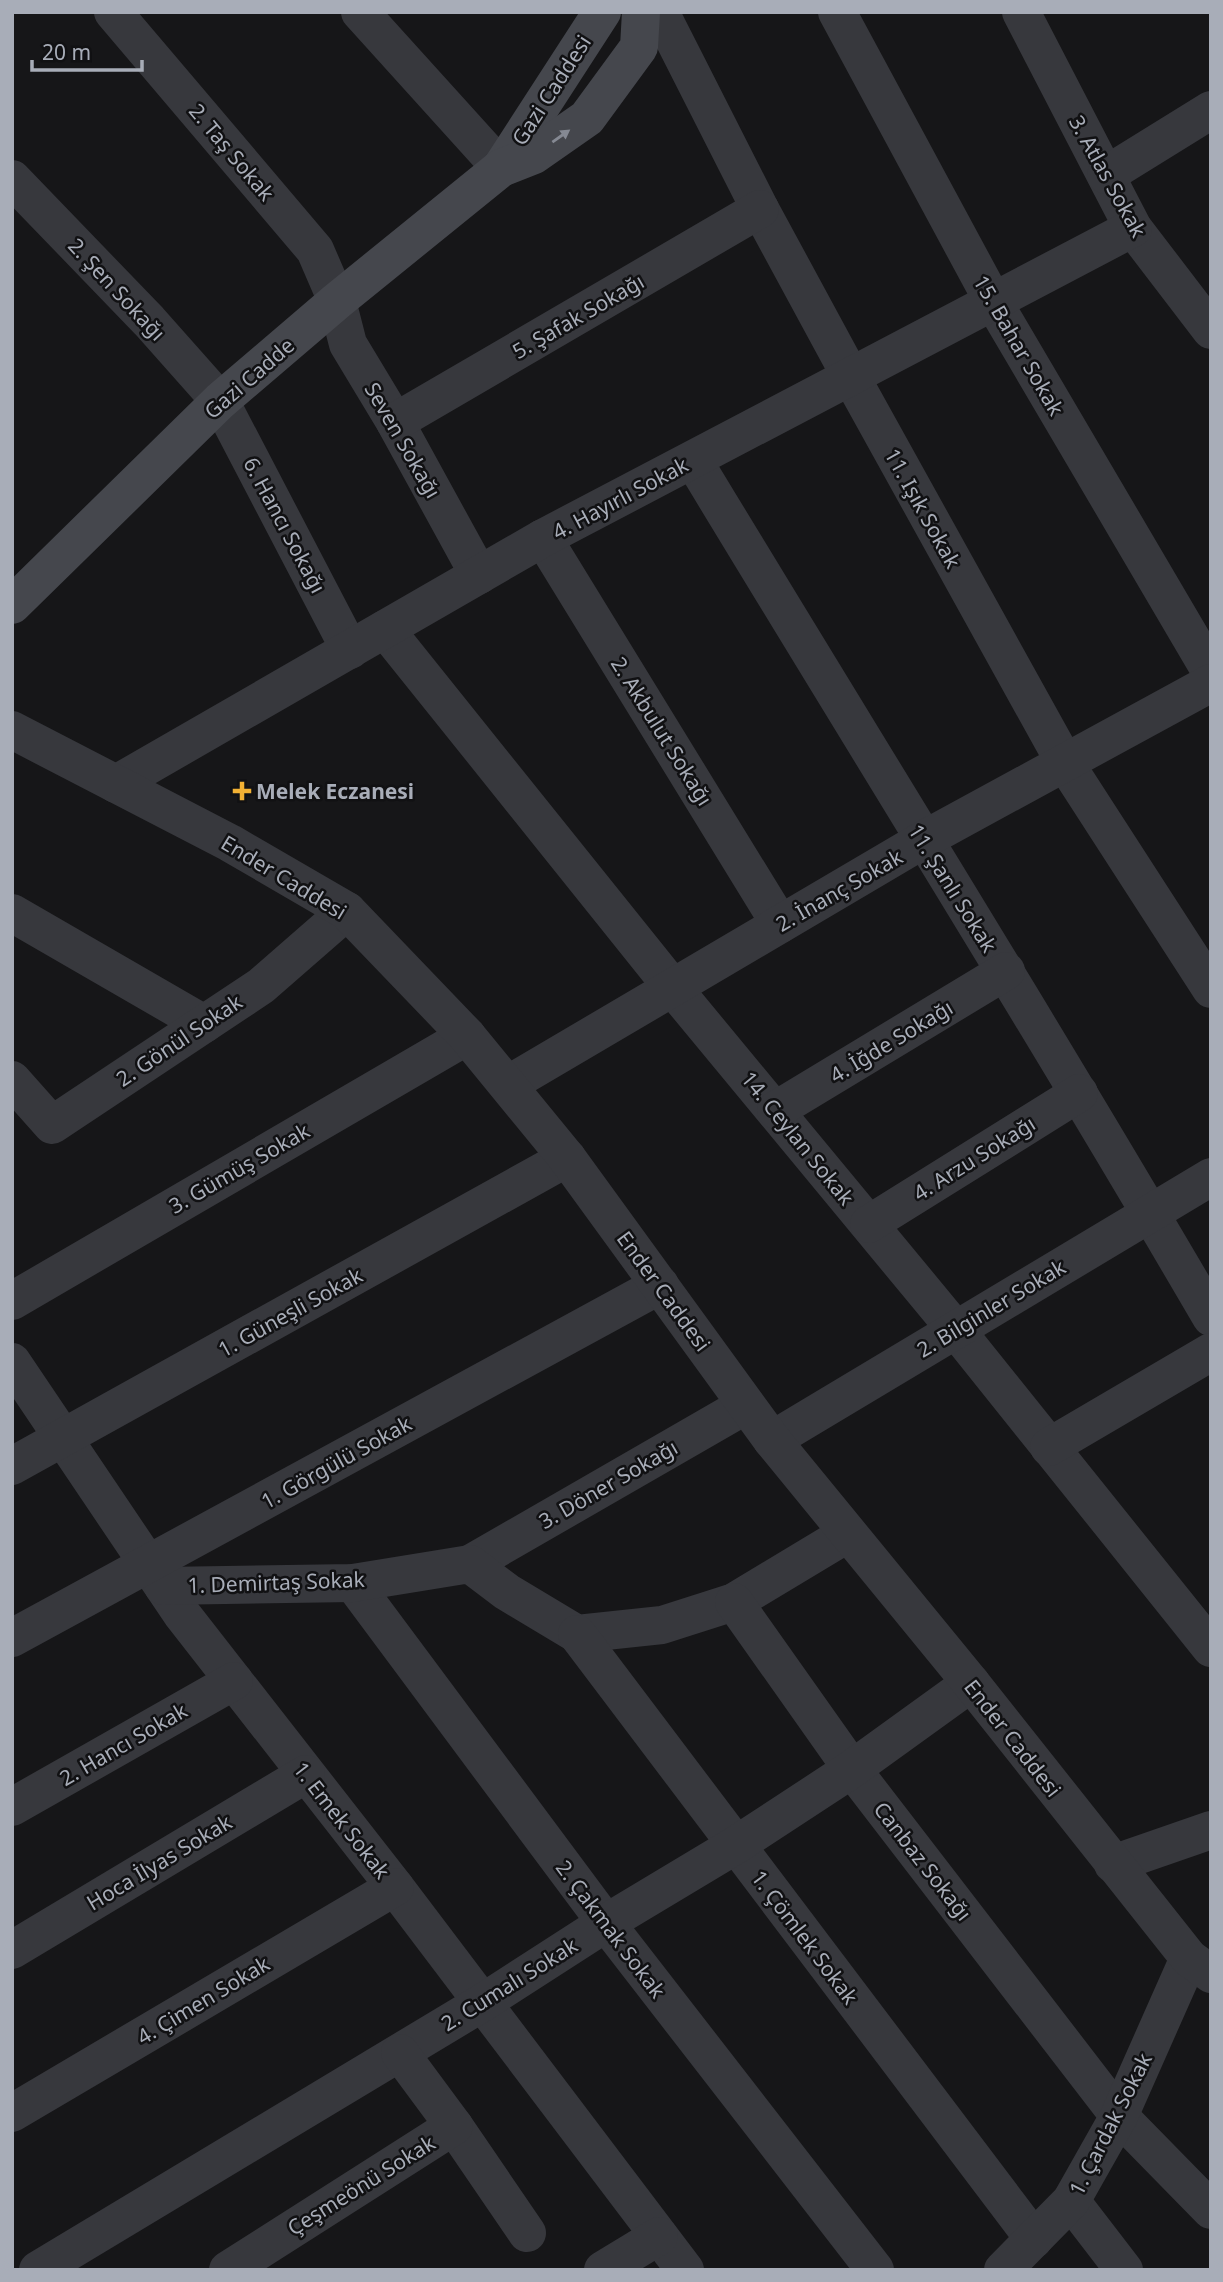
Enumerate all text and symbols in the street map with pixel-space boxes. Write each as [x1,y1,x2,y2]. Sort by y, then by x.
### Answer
scale bar [32,28,142,72]
street label: Gazi Caddesi [505,30,597,150]
text: 20 m [42,38,91,66]
street label: 2. Taş Sokak [183,97,281,207]
street label: 3. Atlas Sokak [1063,110,1153,243]
one-way arrow [552,129,570,143]
street label: 2. Şen Sokağı [62,232,172,346]
street label: 5. Şafak Sokağı [507,267,649,365]
street label: 15. Bahar Sokak [967,270,1071,421]
street label: Gazi Cadde [198,331,300,425]
street label: Seven Sokağı [359,377,447,503]
street label: 11. Işık Sokak [879,443,968,574]
street label: 4. Hayırlı Sokak [547,450,693,546]
street label: 6. Hancı Sokağı [237,452,333,598]
street label: 2. Akbulut Sokağı [605,651,719,811]
place label: Melek Eczanesi [256,777,414,805]
marker: Melek Eczanesi [234,783,250,799]
street label: 11. Şanlı Sokak [902,819,1004,958]
street label: Ender Caddesi [216,828,352,926]
street label: 2. İnanç Sokak [771,842,908,938]
street label: 2. Gönül Sokak [110,987,248,1093]
street label: 4. İğde Sokağı [824,993,958,1089]
street label: 14. Ceylan Sokak [735,1065,861,1211]
street label: 4. Arzu Sokağı [908,1109,1040,1207]
street label: 3. Gümüş Sokak [164,1116,315,1220]
street label: Ender Caddesi [611,1225,717,1357]
street label: 2. Bilginler Sokak [911,1252,1071,1363]
street label: 1. Güneşli Sokak [213,1260,368,1363]
street label: 1. Görgülü Sokak [256,1409,417,1515]
street label: 3. Döner Sokağı [534,1433,682,1535]
street label: 1. Demirtaş Sokak [187,1565,366,1599]
street label: Ender Caddesi [958,1674,1068,1802]
street label: 2. Hancı Sokak [54,1696,193,1792]
street label: 1. Emek Sokak [287,1756,397,1885]
street label: Canbaz Sokağı [868,1796,978,1926]
street label: Hoca İlyas Sokak [81,1807,237,1916]
street label: 2. Çakmak Sokak [550,1854,673,2004]
street label: 1. Çömlek Sokak [745,1864,865,2010]
street label: 2. Cumalı Sokak [436,1931,583,2037]
street label: 4. Çimen Sokak [131,1949,275,2051]
street label: 1. Çardak Sokak [1062,2047,1158,2200]
street label: Çeşmeönü Sokak [282,2128,441,2242]

